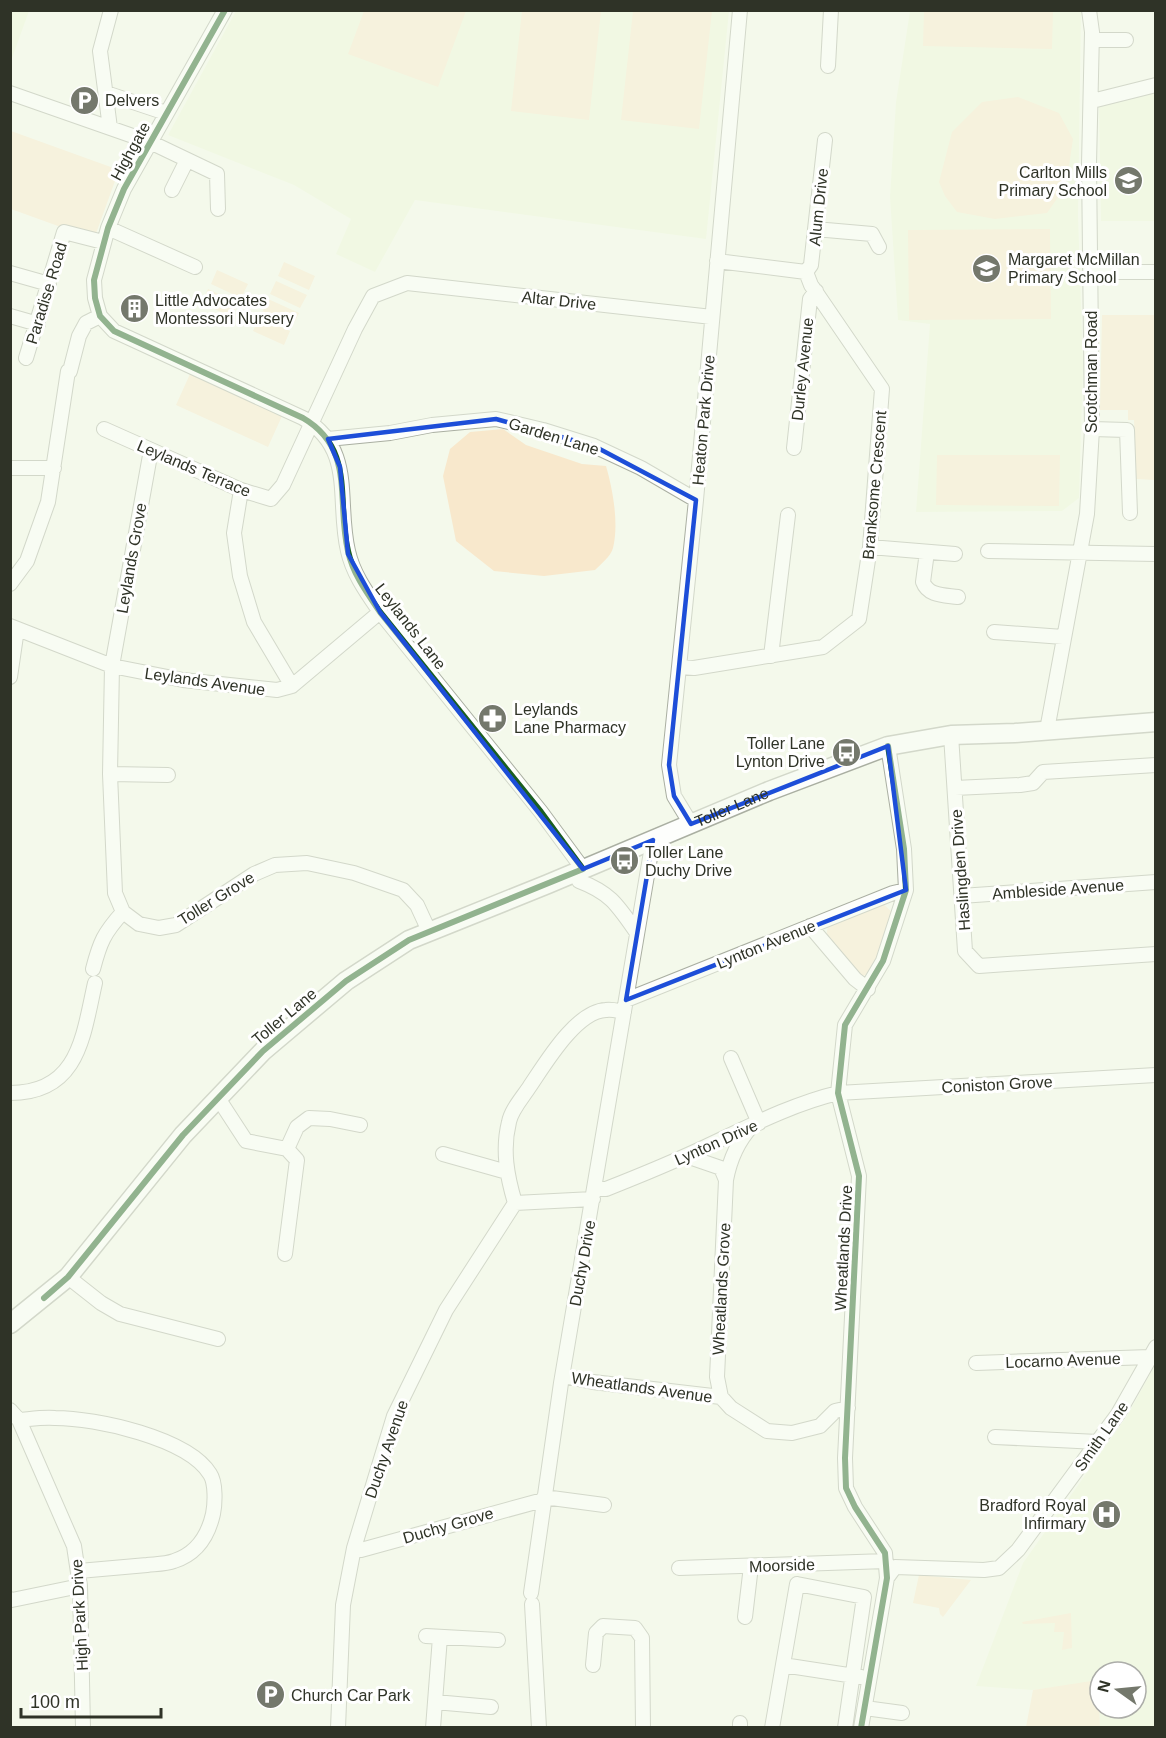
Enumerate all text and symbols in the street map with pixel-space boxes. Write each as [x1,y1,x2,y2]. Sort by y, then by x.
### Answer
parking icon: Delvers [68,84,100,116]
place label: Delvers [105,92,159,109]
street label: Highgate [107,119,153,183]
place label: Carlton Mills Primary School [999,164,1107,199]
school or university icon: Carlton Mills Primary School [1112,165,1144,197]
street label: Alum Drive [806,167,831,247]
street label: Paradise Road [23,240,70,346]
place label: Margaret McMillan Primary School [1008,251,1140,286]
school or university icon: Margaret McMillan Primary School [971,252,1003,284]
street label: Altar Drive [521,288,597,313]
place label: Little Advocates Montessori Nursery [155,292,294,327]
building icon: Little Advocates Montessori Nursery [118,293,150,325]
street label: Scotchman Road [1083,311,1100,433]
street label: Durley Avenue [789,316,816,422]
street label: Heaton Park Drive [689,354,718,486]
street label: Branksome Crescent [860,409,890,560]
street label: Garden Lane [507,415,601,458]
street label: Leylands Terrace [135,437,253,500]
street label: Leylands Grove [113,501,150,615]
street label: Leylands Lane [372,580,449,673]
street label: Leylands Avenue [144,665,266,698]
place label: Leylands Lane Pharmacy [514,701,626,736]
pharmacy icon: Leylands Lane Pharmacy [477,702,509,734]
place label: Toller Lane Lynton Drive [736,735,825,770]
bus stop icon: Toller Lane Lynton Drive [830,736,862,768]
street label: Toller Lane [692,784,771,830]
street label: Haslingden Drive [948,809,973,931]
place label: Toller Lane Duchy Drive [645,844,732,879]
bus stop icon: Toller Lane Duchy Drive [608,845,640,877]
street label: Toller Grove [175,868,257,928]
street label: Ambleside Avenue [991,876,1125,903]
street label: Lynton Avenue [714,917,818,972]
street label: Toller Lane [249,985,320,1048]
street label: Coniston Grove [941,1073,1053,1096]
street label: Lynton Drive [672,1117,761,1168]
street label: Wheatlands Drive [832,1184,855,1312]
street label: Duchy Drive [567,1219,598,1307]
street label: Wheatlands Grove [710,1222,733,1356]
street label: Locarno Avenue [1005,1350,1121,1371]
street label: Wheatlands Avenue [570,1369,714,1406]
street label: Duchy Avenue [362,1398,411,1501]
street label: Smith Lane [1071,1398,1132,1474]
place label: Bradford Royal Infirmary [979,1497,1086,1532]
hospital icon: Bradford Royal Infirmary [1091,1498,1123,1530]
street label: Duchy Grove [401,1504,495,1547]
street label: Moorside [749,1556,815,1575]
street label: High Park Drive [68,1558,91,1671]
north arrow [1088,1660,1148,1720]
text: N [1094,1678,1114,1694]
parking icon: Church Car Park [254,1679,286,1711]
scale bar [21,1681,160,1719]
place label: Church Car Park [291,1687,411,1704]
text: 100 m [30,1692,80,1712]

